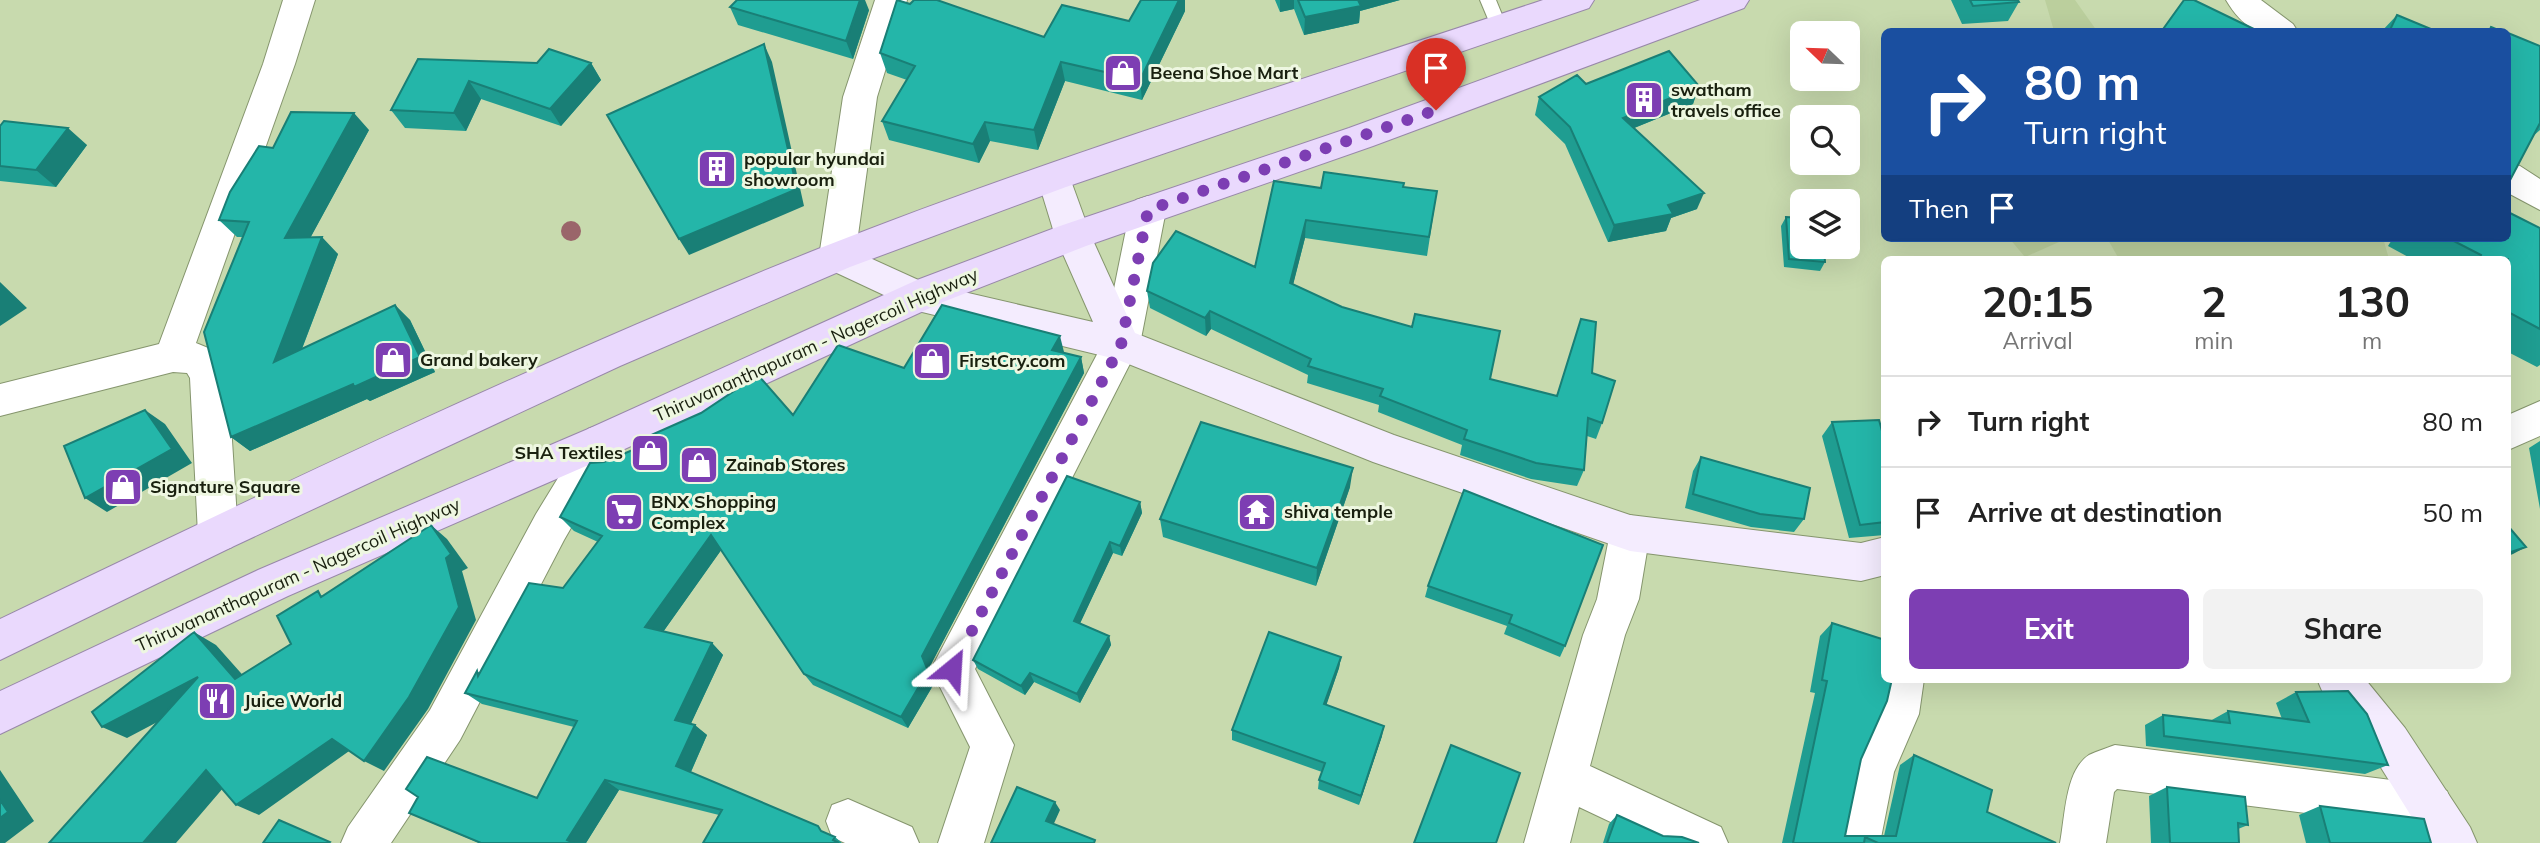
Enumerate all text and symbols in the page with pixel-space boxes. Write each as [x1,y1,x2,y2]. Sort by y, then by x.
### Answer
north arrow [1790,21,1860,91]
map controls [1790,21,1860,259]
pin [1406,38,1466,110]
icon: arrive [1417,49,1455,87]
text: 80 m [2024,51,2140,112]
shop icon: Beena Shoe Mart [1102,52,1144,94]
icon: right [1909,56,2000,147]
place label: Beena Shoe Mart [1150,61,1298,84]
place label: swatham travels office [1671,78,1781,122]
building icon: swatham travels office [1623,79,1665,121]
button: search [1790,105,1860,175]
text: Turn right [2024,112,2167,152]
place label: popular hyundai showroom [744,147,885,191]
building icon: popular hyundai showroom [696,148,738,190]
button: layers [1790,189,1860,259]
icon: arrive [1983,189,2021,227]
text: Then [1909,192,1969,225]
street label: Thiruvananthapuram - Nagercoil Highway [650,262,982,427]
text: 20:15 [1982,275,2093,328]
text: 2 [2201,275,2226,328]
text: 130 [2334,275,2410,328]
text: Arrival [2002,326,2073,355]
text: min [2194,326,2233,355]
text: m [2362,326,2382,355]
shop icon: Grand bakery [372,339,414,381]
shop icon: FirstCry.com [911,340,953,382]
place label: Grand bakery [420,348,538,371]
place label: FirstCry.com [959,349,1065,372]
icon: right [1909,403,1947,441]
text: Turn right [1968,405,2089,438]
text: 80 m [2422,405,2483,438]
shop icon: SHA Textiles [629,432,671,474]
place label: SHA Textiles [514,441,623,464]
shop icon: Zainab Stores [678,444,720,486]
place label: Zainab Stores [726,453,845,476]
shop icon: Signature Square [102,466,144,508]
place label: Signature Square [150,475,300,498]
place label: BNX Shopping Complex [651,490,776,534]
supermarket icon: BNX Shopping Complex [603,491,645,533]
temple icon: shiva temple [1236,491,1278,533]
street label: Thiruvananthapuram - Nagercoil Highway [132,492,464,657]
icon: arrive [1909,494,1947,532]
text: Arrive at destination [1968,496,2223,529]
text: 50 m [2422,496,2483,529]
place label: shiva temple [1284,500,1393,523]
button: Exit [1909,589,2189,669]
button: Share [2203,589,2483,669]
position arrow [915,632,989,706]
restaurant icon: Juice World [196,680,238,722]
place label: Juice World [244,689,342,712]

